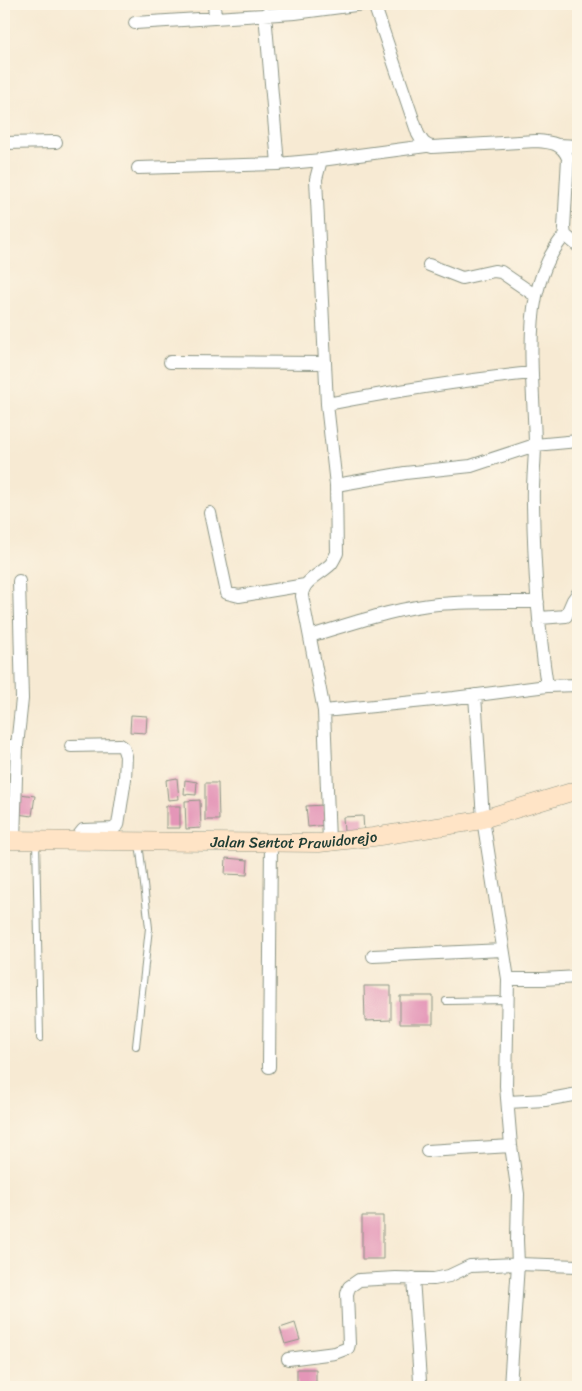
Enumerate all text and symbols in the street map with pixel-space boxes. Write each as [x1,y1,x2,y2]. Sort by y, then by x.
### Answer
street label: Jalan Sentot Prawidorejo [209,823,380,856]

